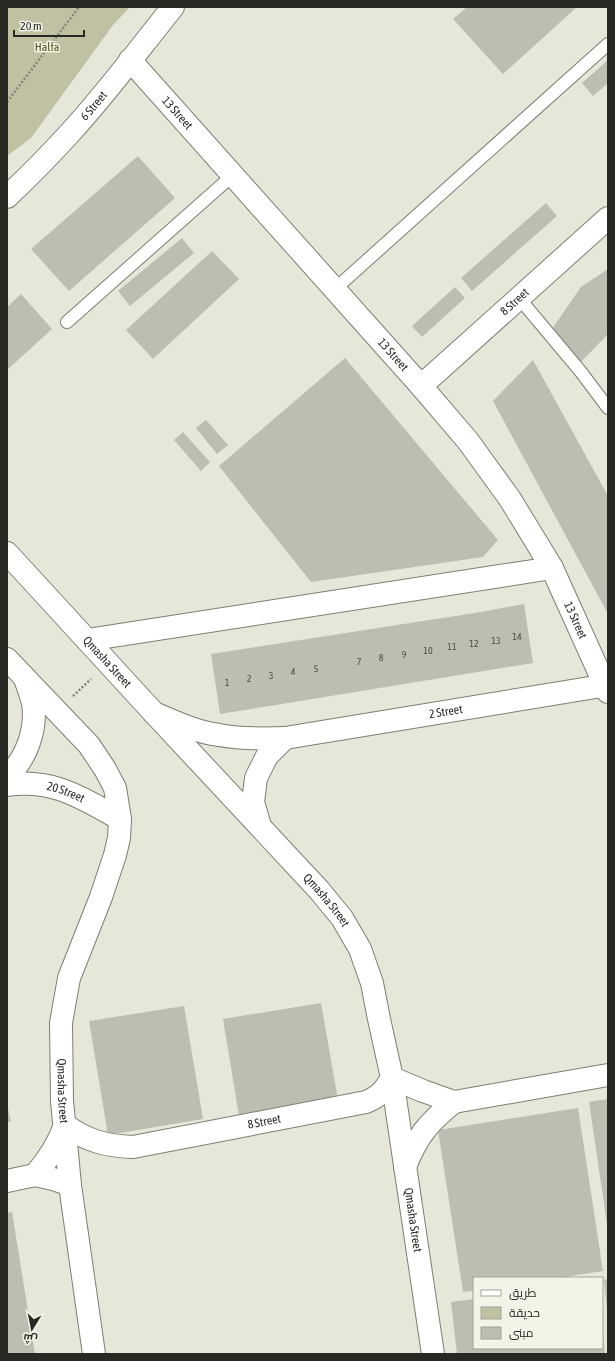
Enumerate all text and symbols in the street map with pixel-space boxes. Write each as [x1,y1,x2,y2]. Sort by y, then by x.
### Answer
scale bar [14,12,84,38]
text: 20 m [20,19,42,33]
park label: Halfa [35,40,59,54]
street label: 6 Street [78,88,110,123]
street label: 13 Street [159,94,196,133]
street label: 8 Street [498,285,532,318]
street label: 13 Street [375,335,412,374]
street label: 13 Street [561,599,590,641]
house number: 14 [512,631,522,642]
street label: Qmasha Street [80,633,135,691]
house number: 13 [491,635,501,646]
house number: 12 [469,638,479,649]
house number: 11 [447,641,457,652]
house number: 10 [423,645,433,656]
house number: 9 [402,649,407,660]
house number: 8 [379,652,384,663]
house number: 7 [357,656,362,667]
house number: 5 [314,663,319,674]
house number: 4 [291,666,296,677]
house number: 3 [269,670,274,681]
house number: 2 [247,673,252,684]
house number: 1 [225,677,230,688]
street label: 2 Street [428,702,464,721]
street label: 20 Street [46,779,88,806]
street label: Qmasha Street [300,871,353,930]
street label: Qmasha Street [54,1058,71,1124]
street label: 8 Street [246,1111,283,1132]
street label: Qmasha Street [401,1187,425,1254]
legend [473,1277,603,1349]
text: طريق [509,1286,537,1300]
text: حديقة [509,1306,540,1320]
north arrow [12,1309,52,1349]
text: مبنى [509,1326,534,1340]
text: ش [22,1331,38,1346]

